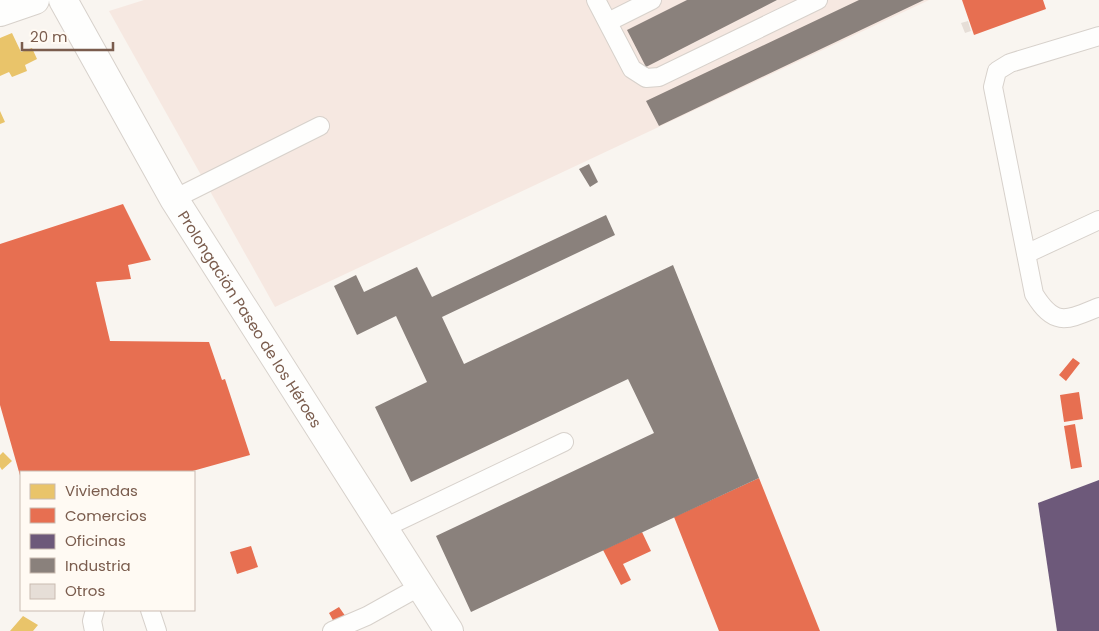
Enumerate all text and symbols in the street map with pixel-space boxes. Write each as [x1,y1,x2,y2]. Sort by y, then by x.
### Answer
scale bar [22,20,114,52]
text: 20 m [30,26,68,47]
street label: Prolongación Paseo de los Héroes [173,206,327,432]
legend [20,471,195,611]
text: Viviendas [65,480,138,501]
text: Comercios [65,505,147,526]
text: Oficinas [65,530,126,551]
text: Industria [65,555,131,576]
text: Otros [65,580,105,601]

